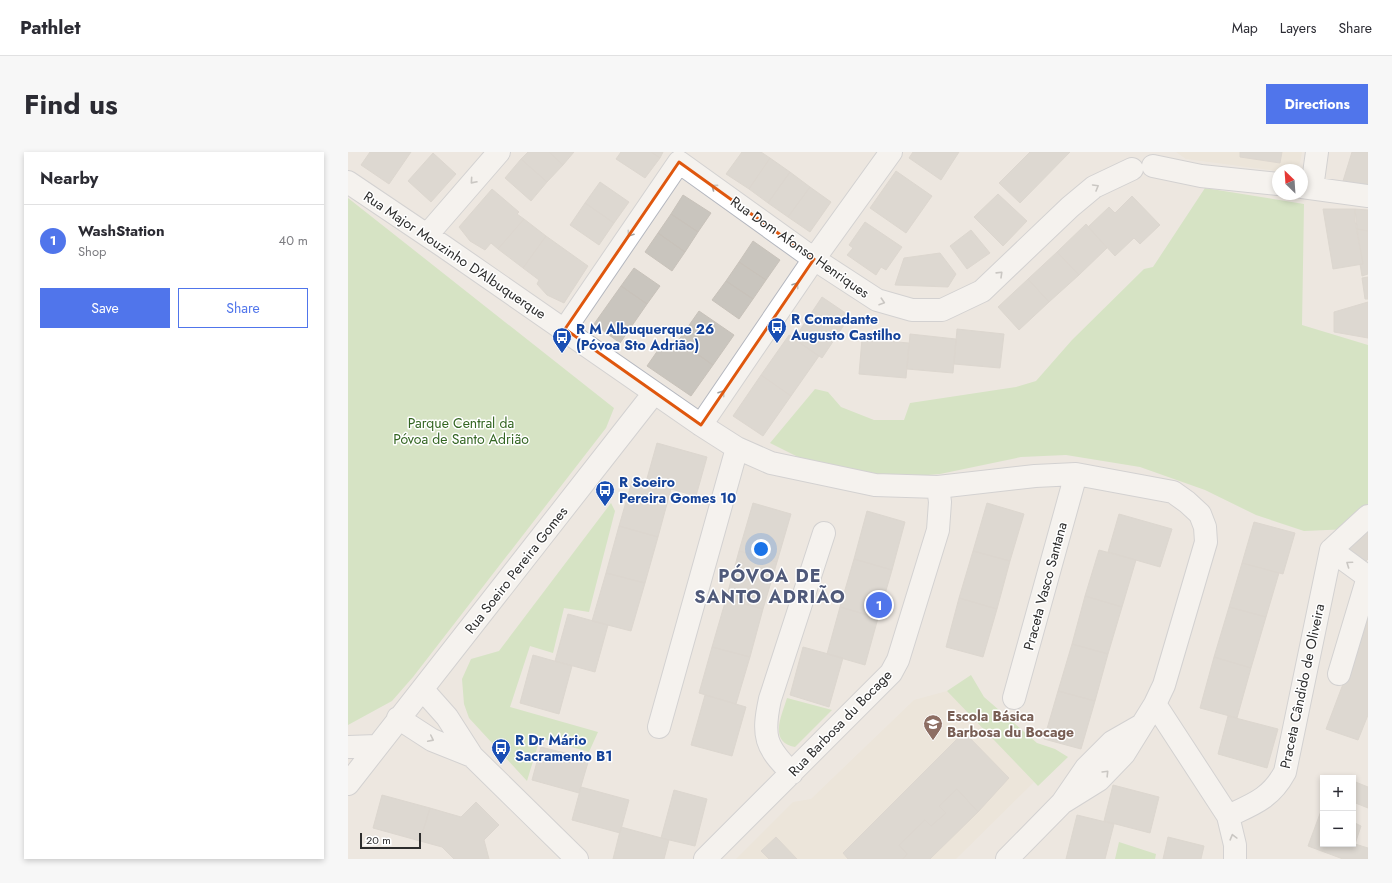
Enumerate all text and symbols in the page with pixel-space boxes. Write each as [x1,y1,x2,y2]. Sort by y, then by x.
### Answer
text: Pathlet [20,14,80,41]
text: Map [1232,18,1258,38]
text: Layers [1280,18,1316,38]
text: Share [1338,18,1372,38]
text: Find us [24,84,118,125]
button: Directions [1266,84,1368,124]
north arrow [1272,164,1308,200]
text: Nearby [40,166,98,190]
one-way arrow [471,177,478,184]
one-way arrow [711,184,718,192]
one-way arrow [1092,184,1099,191]
street label: Rua Major Mouzinho D'Albuquerque [360,186,550,324]
street label: Rua Dom Afonso Henriques [727,191,874,303]
text: WashStation [78,220,165,242]
one-way arrow [627,230,635,237]
text: 1 [50,231,56,250]
text: 40 m [279,231,308,250]
text: Shop [78,242,106,261]
one-way arrow [995,271,1003,279]
one-way arrow [791,283,798,290]
button: Save [40,288,170,328]
button: Share [178,288,308,328]
one-way arrow [879,297,886,305]
place label: R Comadante Augusto Castilho [790,309,901,345]
bus stop icon: R Comadante Augusto Castilho [766,316,788,344]
place label: R M Albuquerque 26 (Póvoa Sto Adrião) [576,319,714,355]
bus stop icon: R M Albuquerque 26 (Póvoa Sto Adrião) [551,326,573,354]
one-way arrow [717,390,725,397]
park label: Parque Central da Póvoa de Santo Adrião [393,413,529,449]
place label: R Soeiro Pereira Gomes 10 [619,472,736,508]
bus stop icon: R Soeiro Pereira Gomes 10 [594,479,616,507]
street label: Rua Soeiro Pereira Gomes [460,502,572,638]
street label: Praceta Vasco Santana [1018,520,1072,652]
your location [751,539,771,559]
one-way arrow [1347,561,1354,568]
district label: PÓVOA DE SANTO ADRIÃO [694,563,846,610]
pin: 1 [866,590,892,620]
street label: Praceta Cândido de Oliveira [1275,602,1329,770]
street label: Rua Barbosa du Bocage [784,665,896,781]
place label: Escola Básica Barbosa du Bocage [947,706,1074,742]
school or university icon: Escola Básica Barbosa du Bocage [922,713,944,741]
place label: R Dr Mário Sacramento B1 [515,730,612,766]
one-way arrow [426,734,434,742]
bus stop icon: R Dr Mário Sacramento B1 [490,737,512,765]
one-way arrow [1101,770,1108,778]
map controls [1320,775,1356,847]
button: + [1320,775,1356,811]
button: − [1320,811,1356,847]
scale bar [360,831,421,850]
text: 20 m [366,832,391,848]
one-way arrow [1230,834,1238,841]

